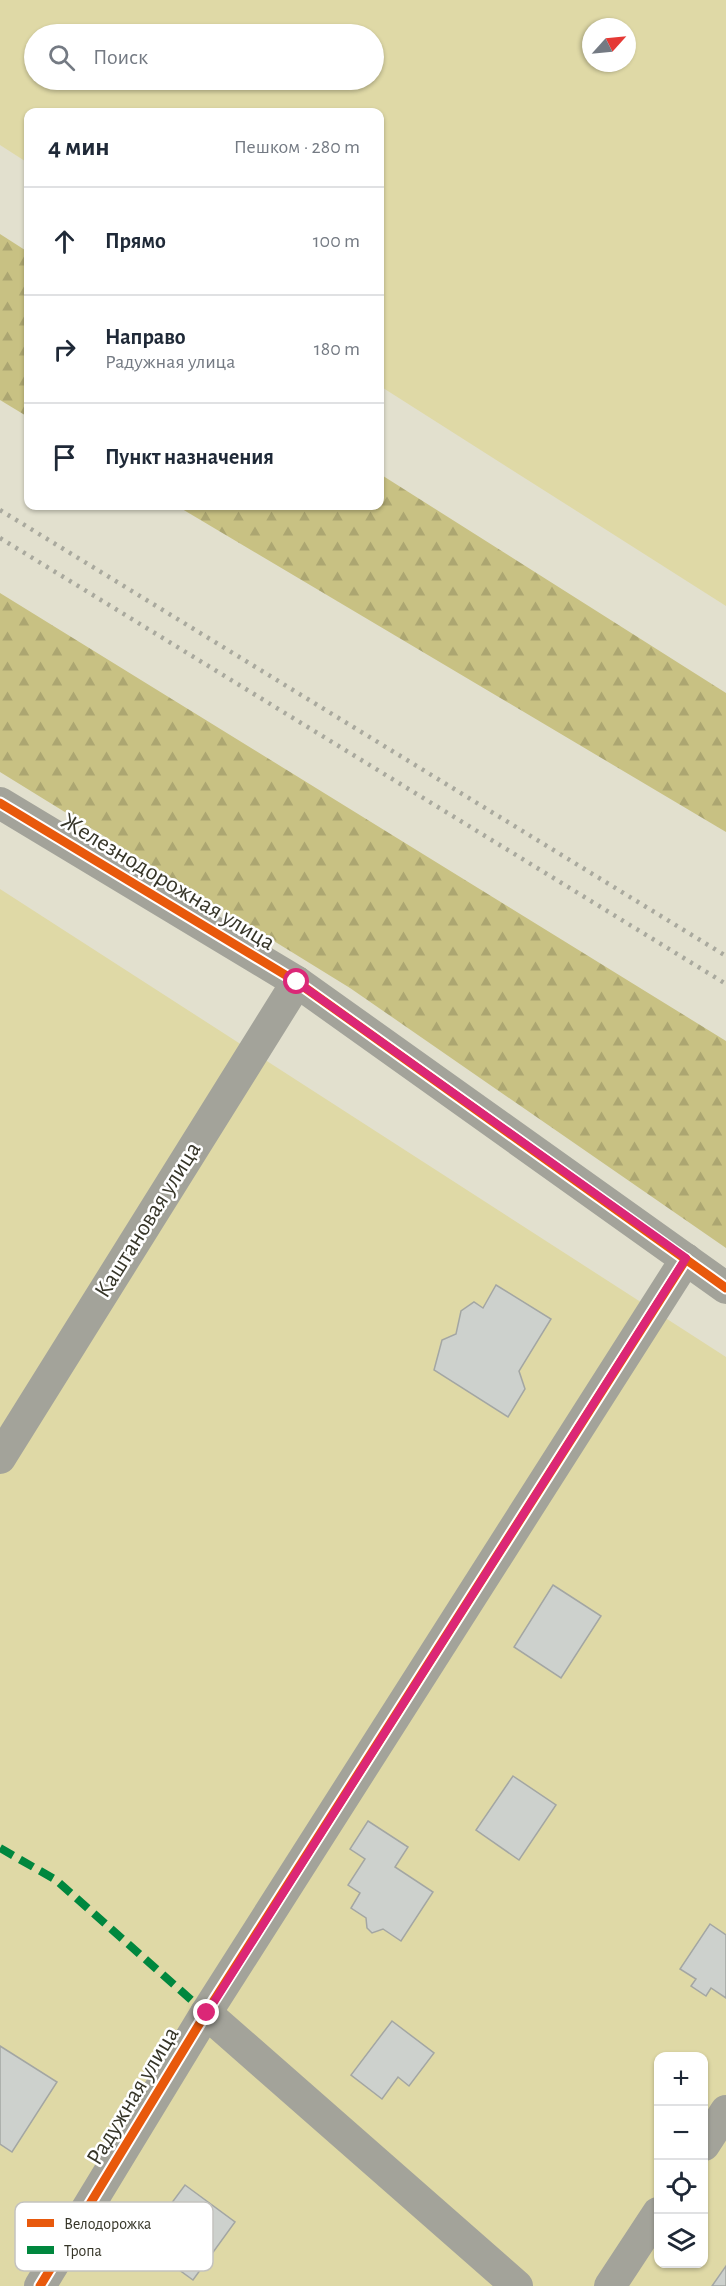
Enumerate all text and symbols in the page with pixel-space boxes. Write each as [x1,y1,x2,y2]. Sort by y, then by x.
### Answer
north arrow [582,18,636,72]
search box [24,24,384,90]
icon: search [45,41,78,74]
text: Поиск [93,46,148,68]
text: 4 мин [48,134,110,160]
text: Пешком · 280 m [234,137,360,157]
icon: ahead [48,225,81,258]
text: Прямо [105,230,166,252]
text: 100 m [313,231,360,251]
text: Направо [105,326,186,348]
icon: right [48,333,81,366]
text: 180 m [314,339,360,359]
text: Радужная улица [105,352,236,372]
icon: arrive [48,441,81,474]
text: Пункт назначения [105,446,274,468]
street label: Железнодорожная улица [57,809,279,955]
route start [283,968,309,994]
street label: Каштановая улица [90,1138,206,1302]
route end [193,1999,219,2025]
street label: Радужная улица [82,2023,184,2169]
map controls [654,2052,708,2268]
button: + [654,2052,708,2106]
button: − [654,2106,708,2160]
button: locate [654,2160,708,2214]
legend [15,2202,213,2271]
button: layers [654,2214,708,2268]
text: Велодорожка [64,2216,151,2232]
text: Тропа [64,2243,102,2259]

